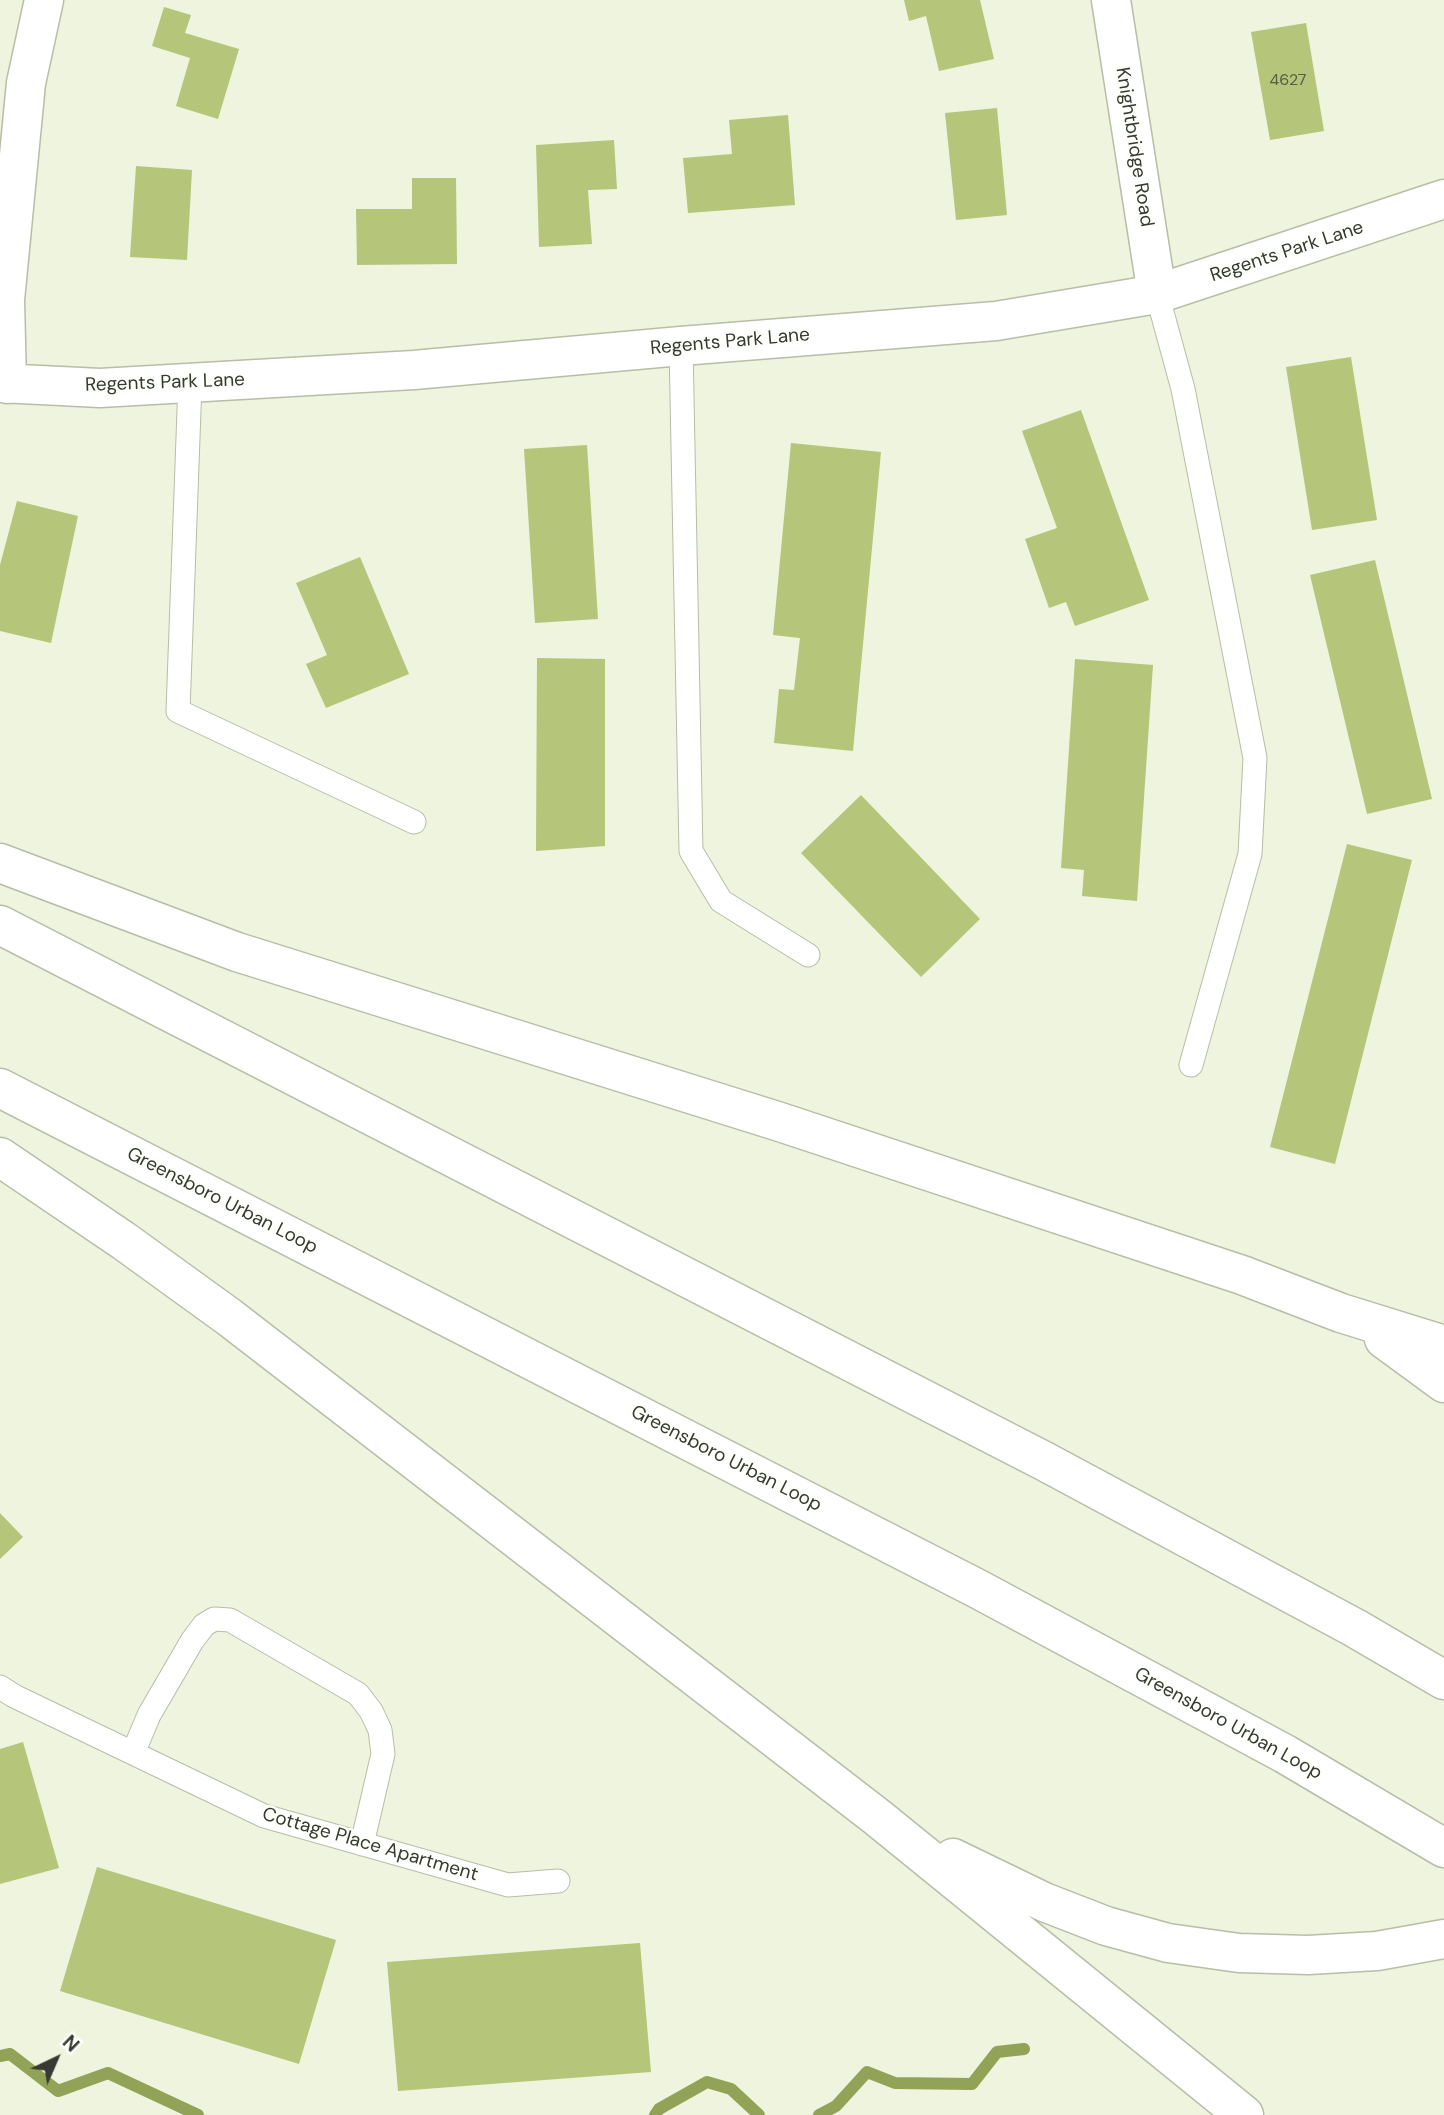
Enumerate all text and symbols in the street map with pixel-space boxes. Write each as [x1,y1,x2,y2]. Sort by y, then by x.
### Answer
street label: Knightbridge Road [1110,66,1158,228]
house number: 4627 [1270,71,1306,91]
street label: Regents Park Lane [1207,216,1367,288]
street label: Regents Park Lane [649,324,811,360]
street label: Regents Park Lane [85,369,245,397]
street label: Greensboro Urban Loop [123,1143,321,1259]
street label: Greensboro Urban Loop [627,1401,825,1517]
street label: Greensboro Urban Loop [1130,1663,1326,1785]
street label: Cottage Place Apartment [259,1803,481,1887]
north arrow [21,2024,91,2094]
text: N [57,2030,85,2057]

